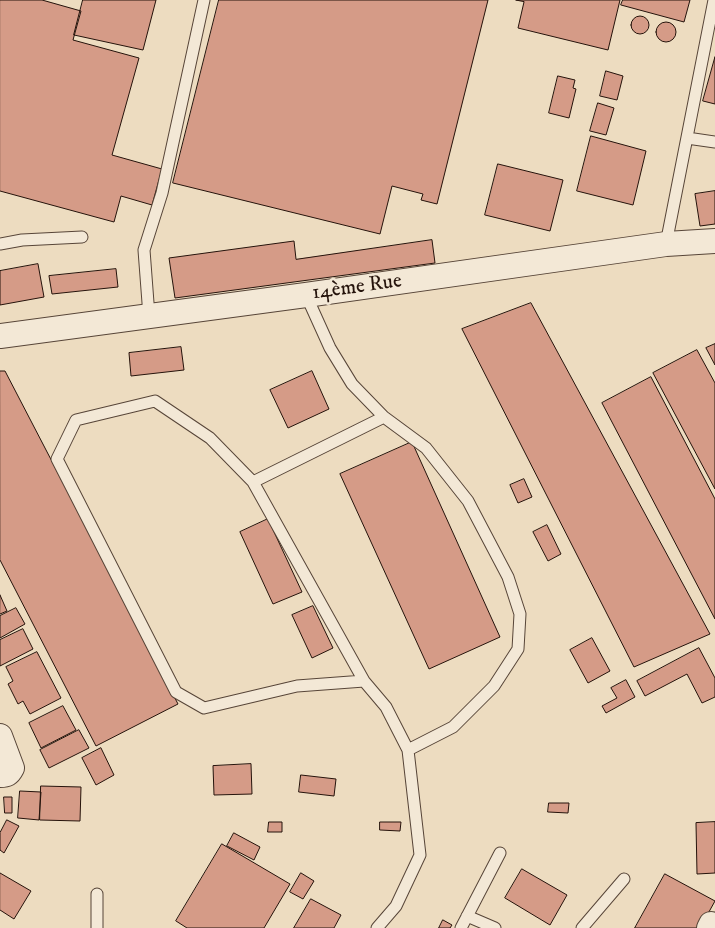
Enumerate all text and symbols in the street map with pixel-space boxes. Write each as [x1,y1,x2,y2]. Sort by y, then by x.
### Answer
street label: 14ème Rue [311,269,403,307]

